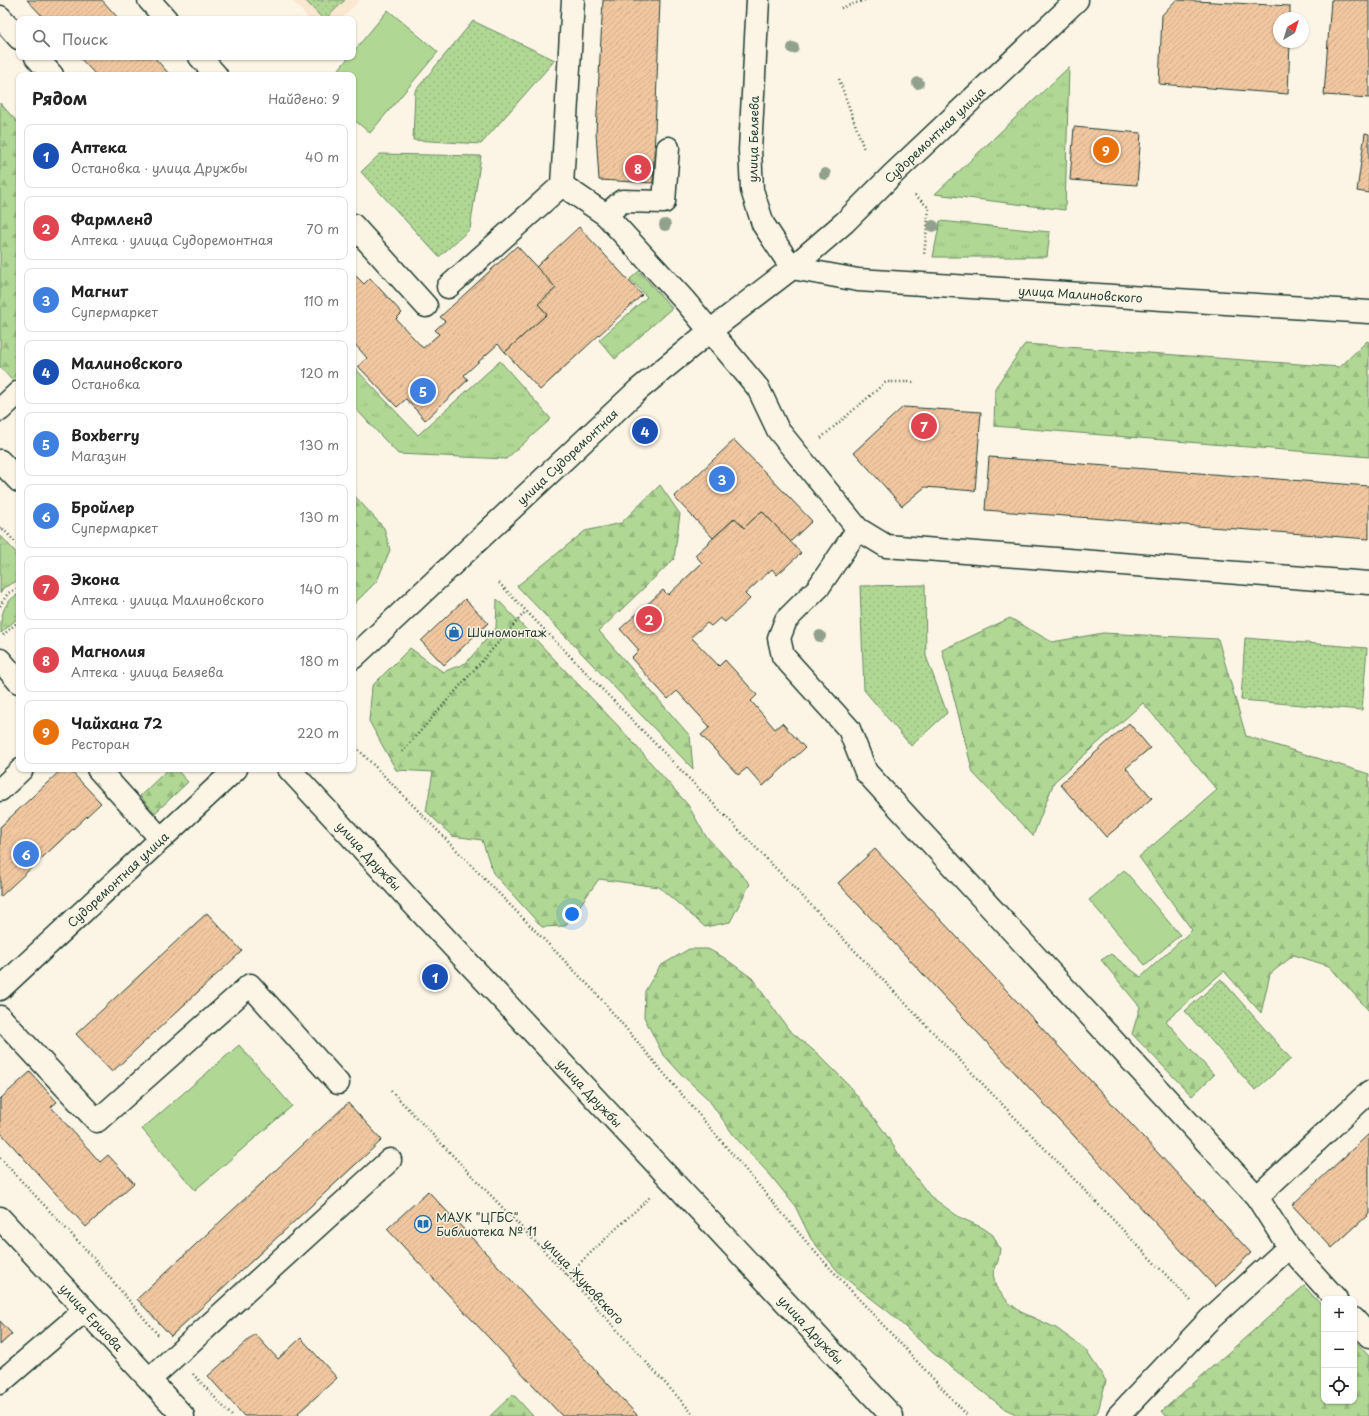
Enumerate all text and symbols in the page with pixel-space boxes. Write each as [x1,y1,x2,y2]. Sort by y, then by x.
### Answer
north arrow [1273,12,1309,48]
search box [16,16,356,60]
icon: search [30,27,52,49]
text: Поиск [62,27,108,50]
street label: Судоремонтная улица [880,82,989,187]
text: Рядом [32,85,87,111]
text: Найдено: 9 [268,89,340,108]
street label: улица Беляева [743,95,763,183]
text: Аптека [71,135,127,158]
pin: 9 [1093,135,1119,165]
text: 1 [43,147,49,166]
text: 40 m [305,147,339,166]
pin: 8 [625,153,651,183]
text: Остановка · улица Дружбы [71,158,248,177]
text: Фармленд [71,207,153,230]
text: 2 [41,219,51,238]
text: 70 m [306,219,339,238]
text: Аптека · улица Судоремонтная [71,230,273,249]
text: Магнит [71,279,128,302]
street label: улица Малиновского [1018,281,1143,307]
text: 3 [42,291,50,310]
text: 110 m [304,291,339,310]
text: Супермаркет [71,302,158,321]
text: Малиновского [71,351,182,374]
text: 4 [42,363,50,382]
text: 120 m [300,363,339,382]
text: Остановка [71,374,140,393]
pin: 5 [410,376,436,406]
street label: улица Судоремонтная [513,405,622,509]
pin: 7 [911,411,937,441]
pin: 4 [632,416,658,446]
text: Boxberry [71,423,140,446]
text: 5 [42,435,50,454]
text: 130 m [300,435,339,454]
text: Магазин [71,446,127,465]
pin: 3 [709,464,735,494]
text: Бройлер [71,495,134,518]
text: 6 [41,507,51,526]
text: 130 m [300,507,339,526]
text: Супермаркет [71,518,158,537]
text: Экона [71,567,120,590]
text: 7 [42,579,50,598]
text: 140 m [300,579,339,598]
text: Аптека · улица Малиновского [71,590,264,609]
pin: 2 [636,604,662,634]
shop icon: Шиномонтаж [444,622,464,642]
place label: Шиномонтаж [467,623,547,641]
text: Магнолия [71,639,145,662]
text: 8 [42,651,50,670]
text: 180 m [300,651,339,670]
text: Аптека · улица Беляева [71,662,224,681]
text: Чайхана 72 [71,711,162,734]
text: 9 [42,723,50,742]
text: 220 m [297,723,339,742]
text: Ресторан [71,734,130,753]
street label: улица Дружбы [332,817,406,895]
street label: Судоремонтная улица [63,827,173,931]
pin: 6 [13,839,39,869]
your location [562,904,582,924]
pin: 1 [422,962,448,992]
street label: улица Дружбы [553,1054,627,1131]
place label: МАУК "ЦГБС" Библиотека № 11 [436,1208,537,1240]
library icon: МАУК "ЦГБС" Библиотека № 11 [413,1214,433,1234]
street label: улица Жуковского [539,1234,629,1328]
street label: улица Ершова [56,1279,128,1355]
street label: улица Дружбы [774,1291,848,1368]
map controls [1321,1296,1357,1404]
button: + [1321,1296,1357,1332]
button: − [1321,1332,1357,1368]
button: locate [1321,1368,1357,1404]

